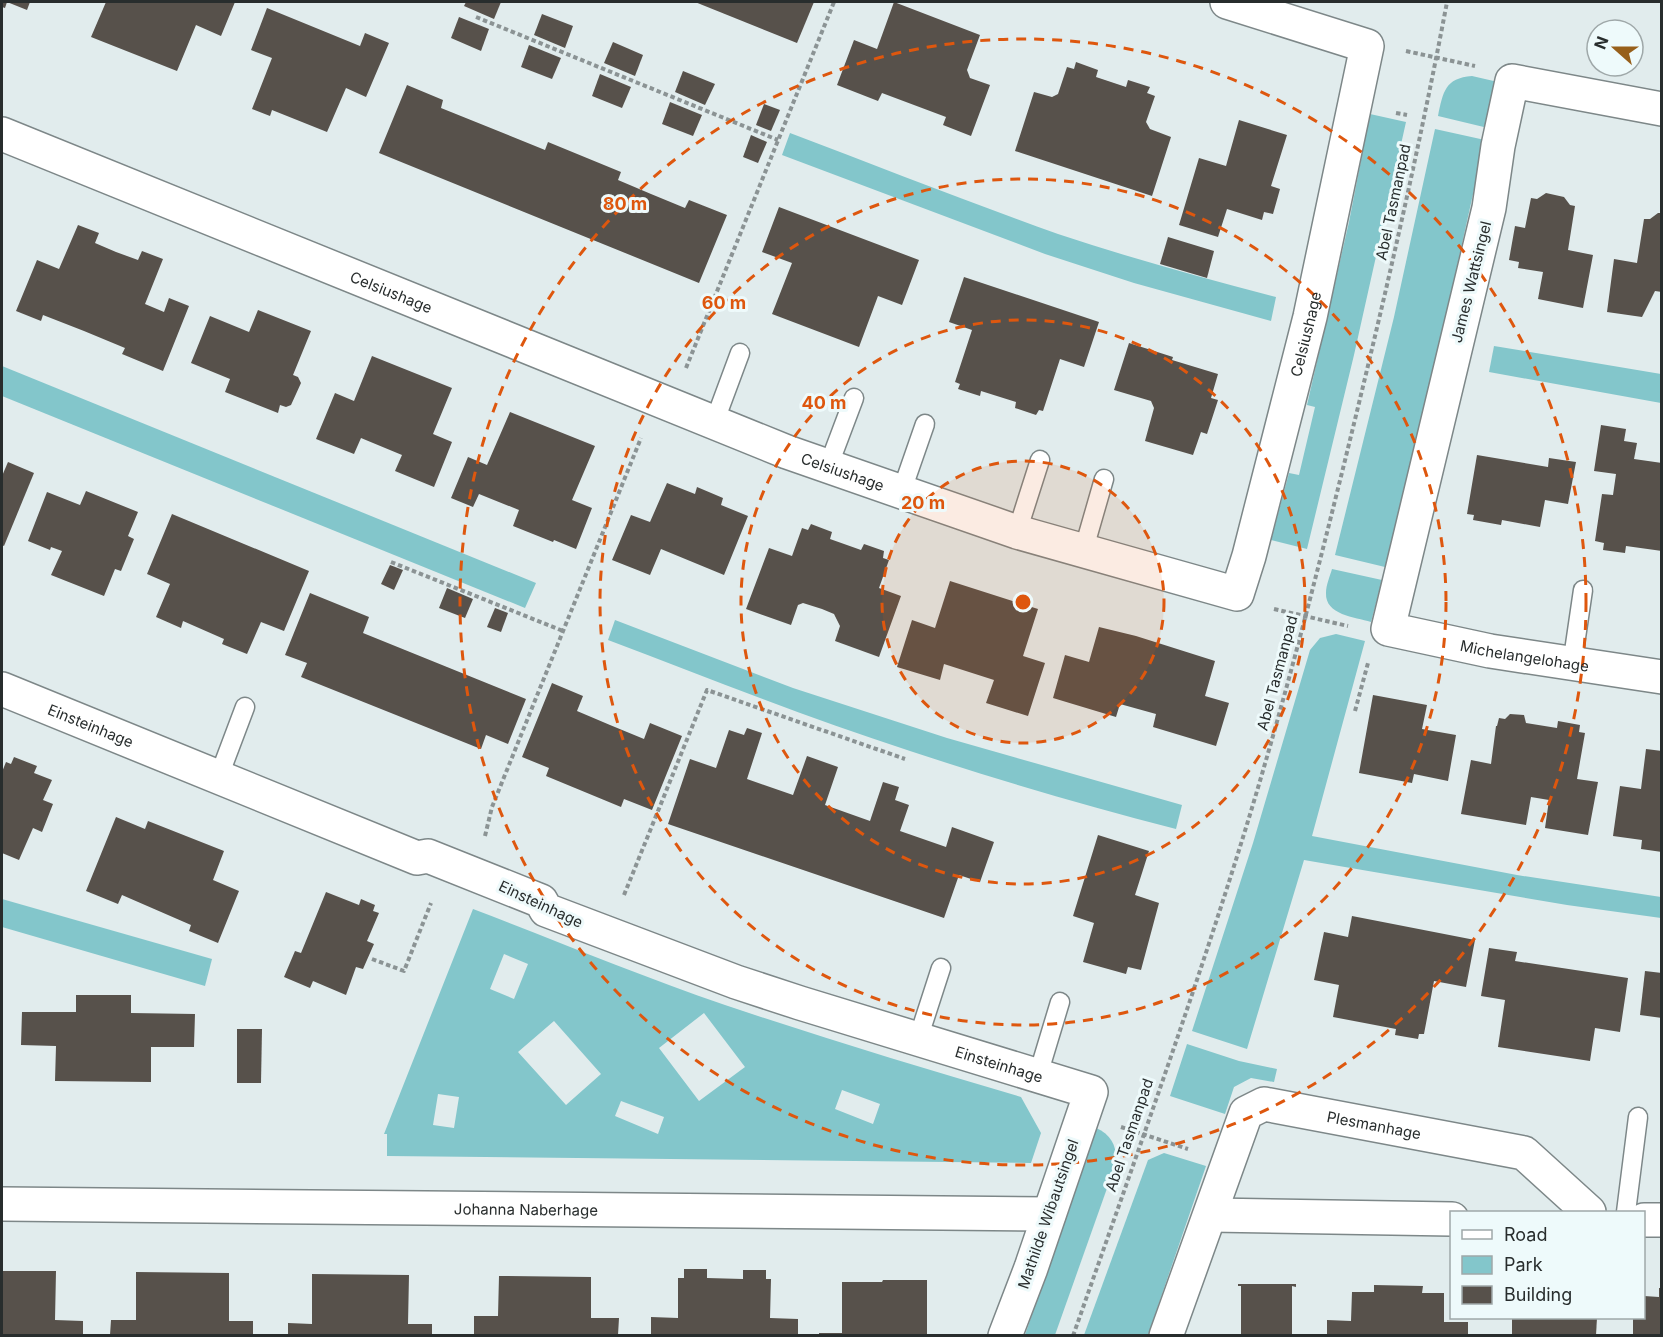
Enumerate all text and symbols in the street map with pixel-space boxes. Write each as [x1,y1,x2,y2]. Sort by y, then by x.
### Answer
north arrow [1585,18,1645,78]
text: N [1589,33,1613,52]
street label: Abel Tasmanpad [1371,142,1415,262]
text: 80 m [603,193,647,214]
street label: James Wattsingel [1447,219,1495,345]
street label: Celsiushage [347,267,435,317]
street label: Celsiushage [1286,290,1325,379]
text: 60 m [702,292,746,313]
text: 40 m [802,392,847,413]
street label: Celsiushage [799,448,887,495]
text: 20 m [901,492,945,513]
centre of rings [1013,592,1033,612]
street label: Abel Tasmanpad [1252,613,1302,733]
street label: Michelangelohage [1459,635,1590,675]
street label: Einsteinhage [45,699,137,751]
street label: Einsteinhage [496,876,586,932]
street label: Einsteinhage [953,1042,1045,1086]
street label: Abel Tasmanpad [1101,1076,1157,1194]
street label: Plesmanhage [1325,1107,1423,1143]
street label: Mathilde Wibautsingel [1013,1137,1083,1291]
street label: Johanna Naberhage [454,1199,598,1219]
legend [1450,1211,1645,1319]
text: Road [1504,1224,1547,1245]
text: Park [1504,1254,1543,1275]
text: Building [1504,1284,1572,1305]

